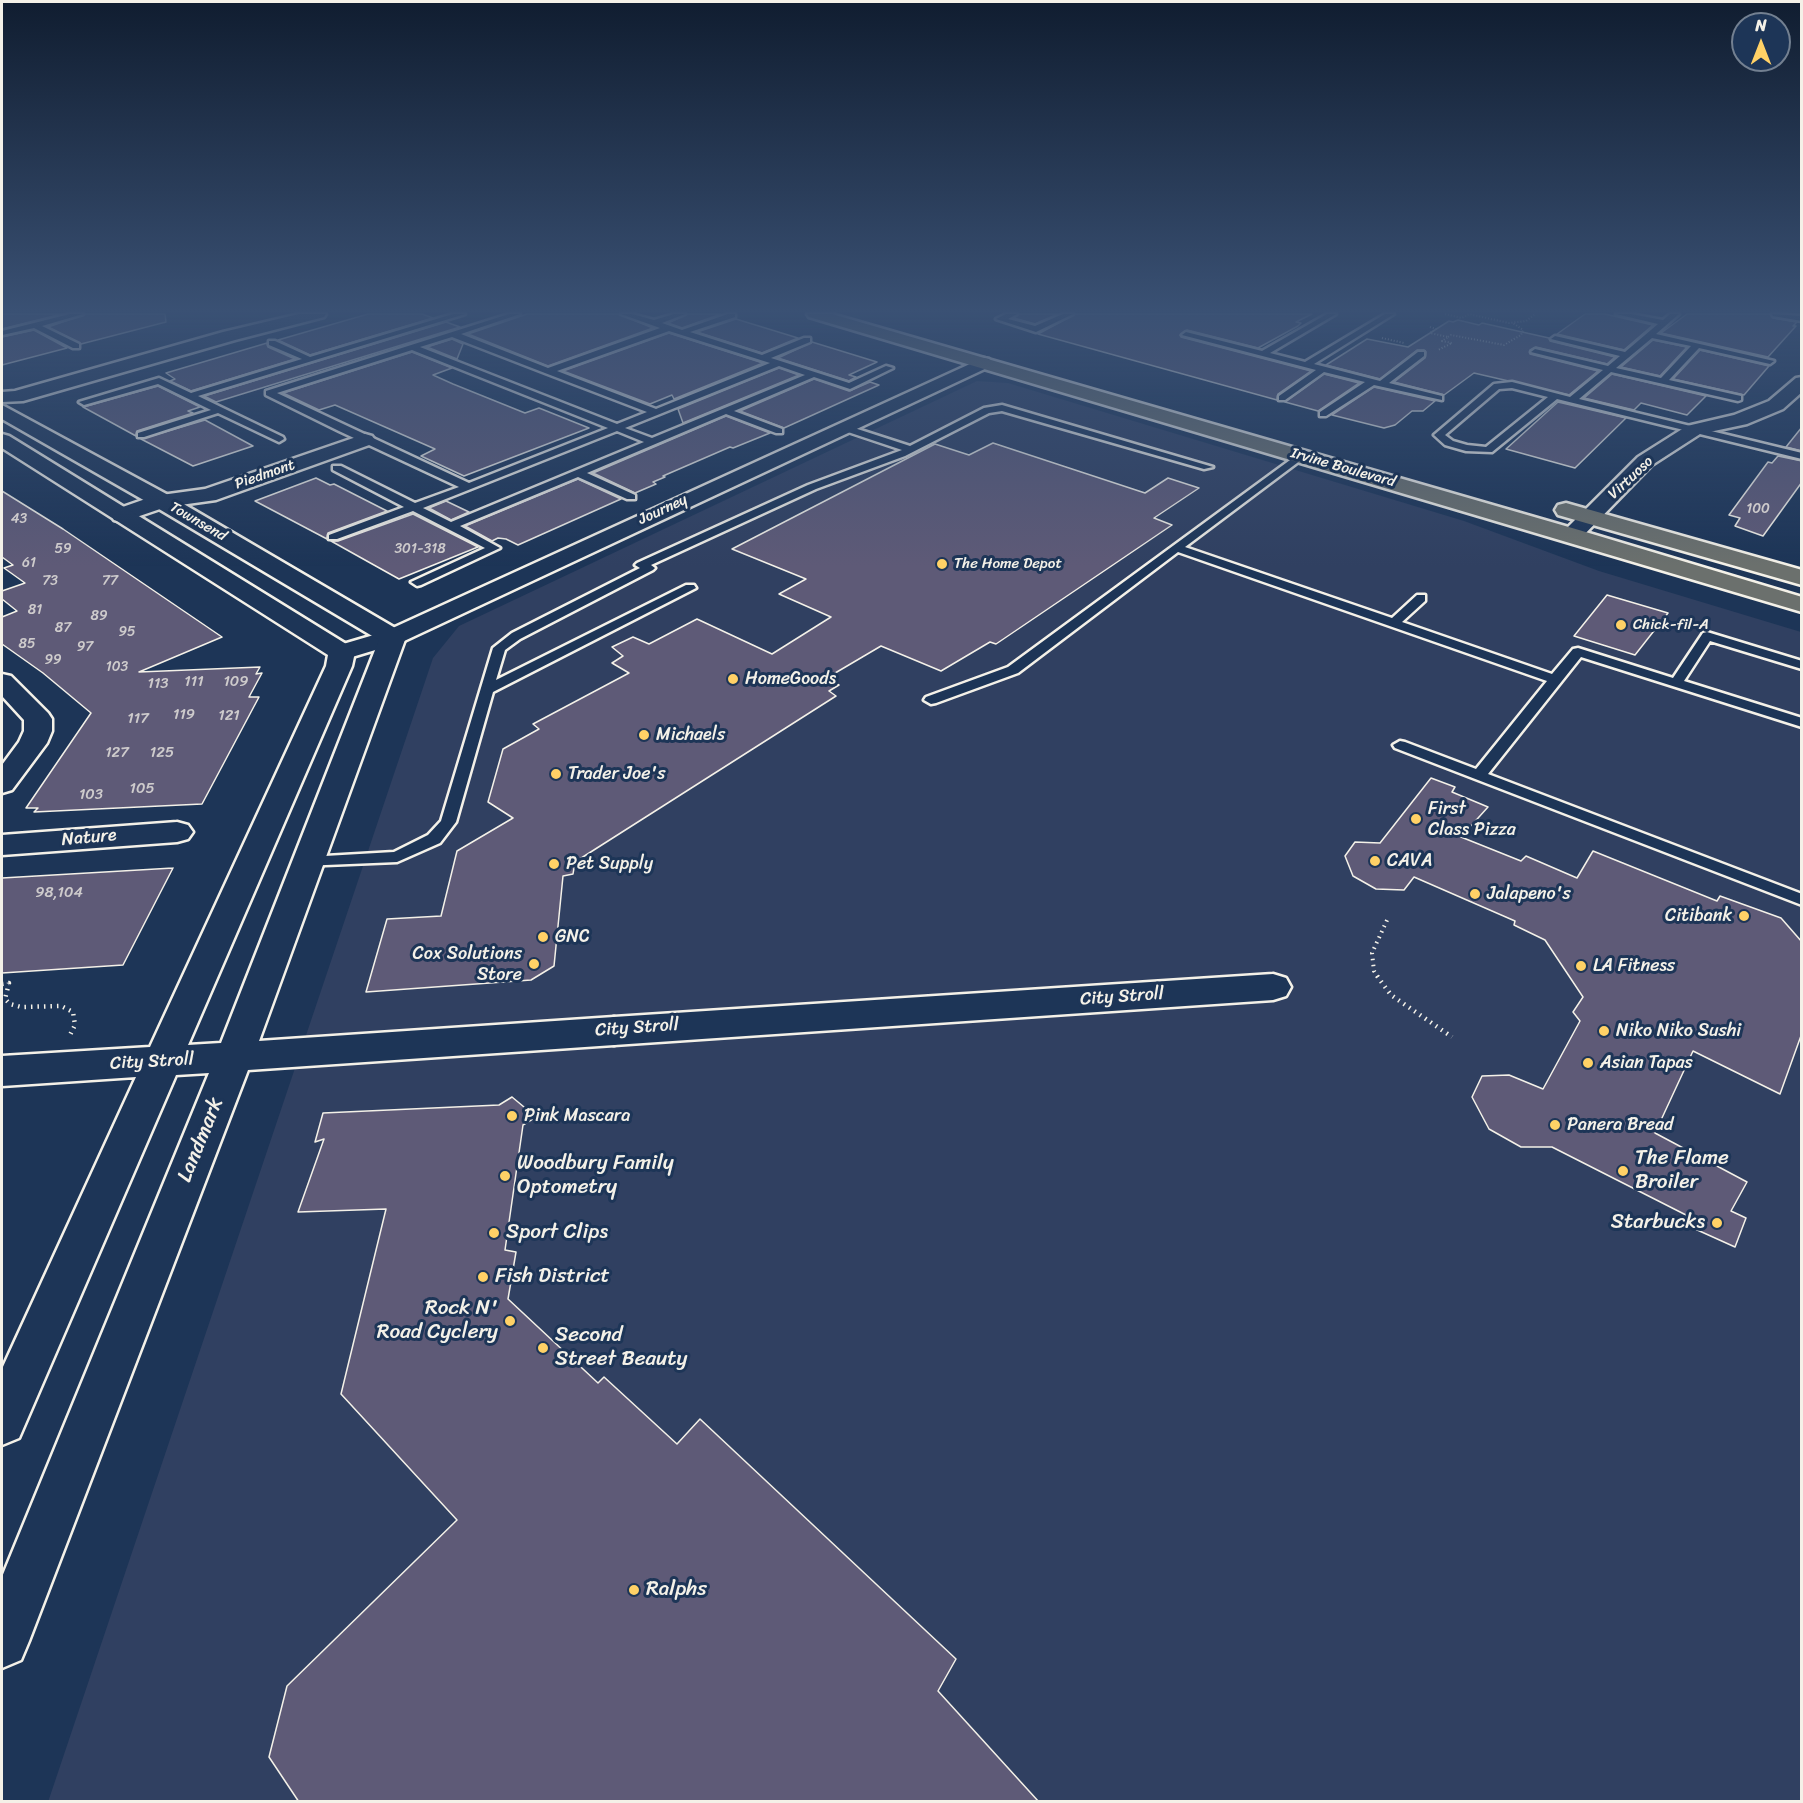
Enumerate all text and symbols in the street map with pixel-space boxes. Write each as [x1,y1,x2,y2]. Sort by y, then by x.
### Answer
text: N [1755,11,1767,40]
north arrow [1731,12,1791,72]
street label: Irvine Boulevard [1289,444,1397,492]
street label: Virtuoso [1605,453,1657,503]
street label: Piedmont [233,456,297,494]
street label: Journey [636,491,690,529]
street label: Townsend [166,498,230,546]
house number: 100 [1746,501,1770,517]
house number: 43 [11,511,27,527]
house number: 59 [54,541,72,557]
house number: 301-318 [394,541,446,557]
house number: 61 [22,555,36,571]
place label: The Home Depot [954,555,1062,573]
marker: The Home Depot [935,557,949,571]
house number: 73 [42,573,58,589]
house number: 77 [102,573,118,589]
house number: 81 [28,602,42,618]
house number: 89 [90,608,108,624]
place label: Chick-fil-A [1633,616,1709,634]
marker: Chick-fil-A [1614,618,1628,632]
house number: 87 [55,620,71,636]
house number: 95 [118,624,136,640]
house number: 85 [19,636,35,652]
house number: 97 [77,639,93,655]
house number: 99 [44,652,62,668]
house number: 103 [106,659,128,675]
place label: HomeGoods [745,668,836,690]
marker: HomeGoods [726,672,740,686]
house number: 111 [184,673,204,691]
house number: 109 [223,673,249,691]
house number: 113 [147,675,169,693]
house number: 119 [173,706,195,724]
house number: 121 [218,707,240,725]
house number: 117 [127,710,149,728]
place label: Michaels [656,724,725,746]
marker: Michaels [637,728,651,742]
house number: 127 [105,744,129,762]
house number: 125 [150,744,174,762]
place label: Trader Joe's [568,763,665,785]
marker: Trader Joe's [549,767,563,781]
house number: 105 [129,780,155,798]
house number: 103 [79,786,103,804]
place label: First Class Pizza [1428,798,1516,840]
marker: First Class Pizza [1409,812,1423,826]
street label: Nature [61,825,117,851]
place label: CAVA [1387,850,1432,872]
place label: Pet Supply [566,853,653,875]
marker: CAVA [1368,854,1382,868]
marker: Pet Supply [547,857,561,871]
place label: Jalapeno's [1487,883,1571,905]
house number: 98,104 [35,884,83,902]
marker: Jalapeno's [1468,887,1482,901]
place label: Citibank [1665,905,1732,927]
marker: Citibank [1737,909,1751,923]
place label: GNC [555,926,590,948]
marker: GNC [536,930,550,944]
place label: Cox Solutions Store [412,943,522,986]
place label: LA Fitness [1593,955,1675,977]
marker: Cox Solutions Store [527,957,541,971]
marker: LA Fitness [1574,959,1588,973]
street label: City Stroll [1079,983,1165,1011]
street label: City Stroll [594,1014,680,1042]
place label: Niko Niko Sushi [1616,1020,1741,1042]
marker: Niko Niko Sushi [1597,1024,1611,1038]
street label: City Stroll [109,1049,195,1075]
place label: Asian Tapas [1600,1052,1693,1074]
marker: Asian Tapas [1581,1056,1595,1070]
street label: Landmark [173,1094,229,1186]
place label: Pink Mascara [524,1105,630,1127]
marker: Pink Mascara [505,1109,519,1123]
place label: Panera Bread [1567,1114,1674,1136]
marker: Panera Bread [1548,1118,1562,1132]
place label: The Flame Broiler [1635,1146,1729,1196]
place label: Woodbury Family Optometry [517,1151,674,1201]
marker: The Flame Broiler [1616,1164,1630,1178]
marker: Woodbury Family Optometry [498,1169,512,1183]
place label: Starbucks [1611,1210,1705,1236]
marker: Starbucks [1710,1216,1724,1230]
place label: Sport Clips [506,1220,608,1246]
marker: Sport Clips [487,1226,501,1240]
place label: Fish District [495,1264,610,1290]
marker: Fish District [476,1270,490,1284]
place label: Rock N' Road Cyclery [377,1296,498,1346]
marker: Rock N' Road Cyclery [503,1314,517,1328]
place label: Second Street Beauty [555,1323,687,1373]
marker: Second Street Beauty [536,1341,550,1355]
place label: Ralphs [646,1577,707,1603]
marker: Ralphs [627,1583,641,1597]

